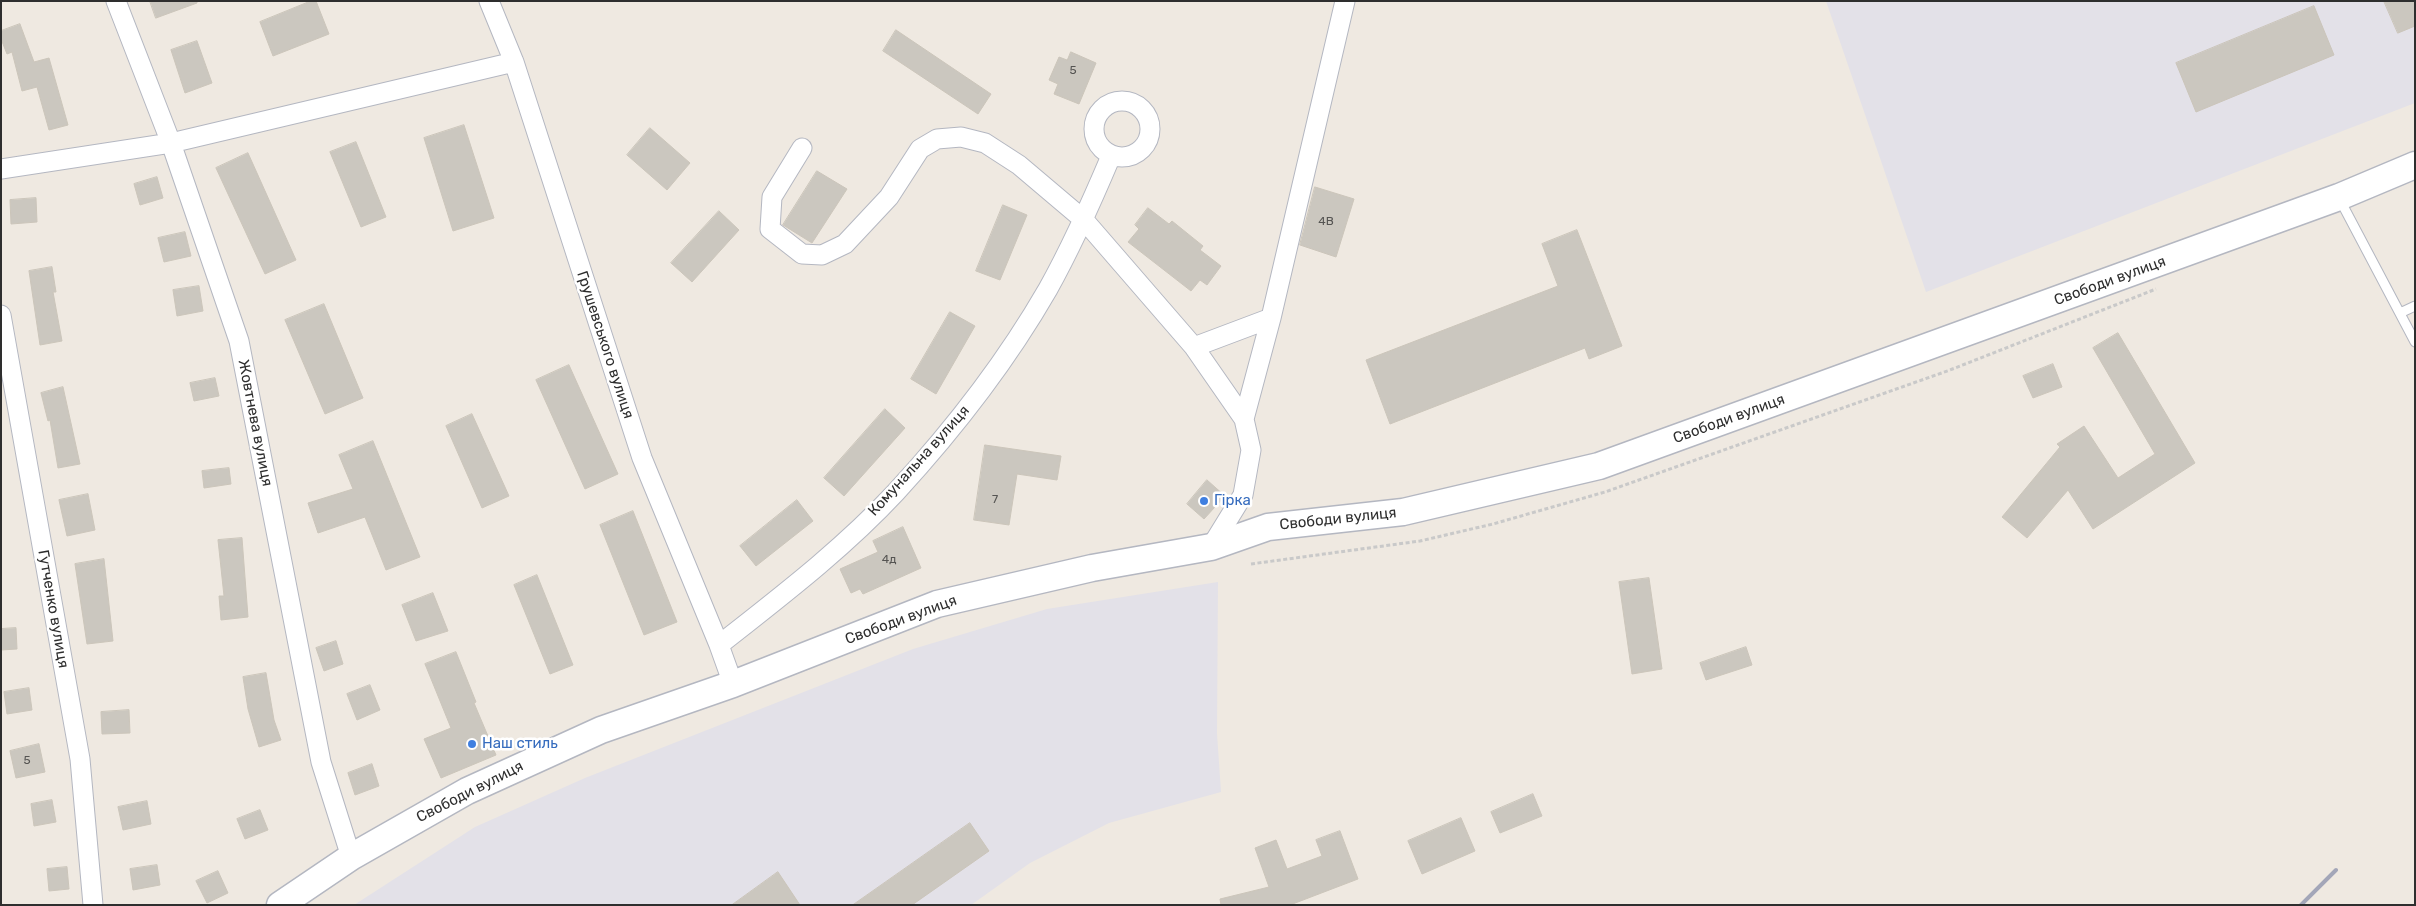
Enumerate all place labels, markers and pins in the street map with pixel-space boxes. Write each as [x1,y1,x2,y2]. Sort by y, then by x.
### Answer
place label: Гірка [1214,492,1251,510]
marker: Гірка [1198,495,1210,507]
place label: Наш стиль [482,735,558,753]
marker: Наш стиль [466,738,478,750]

